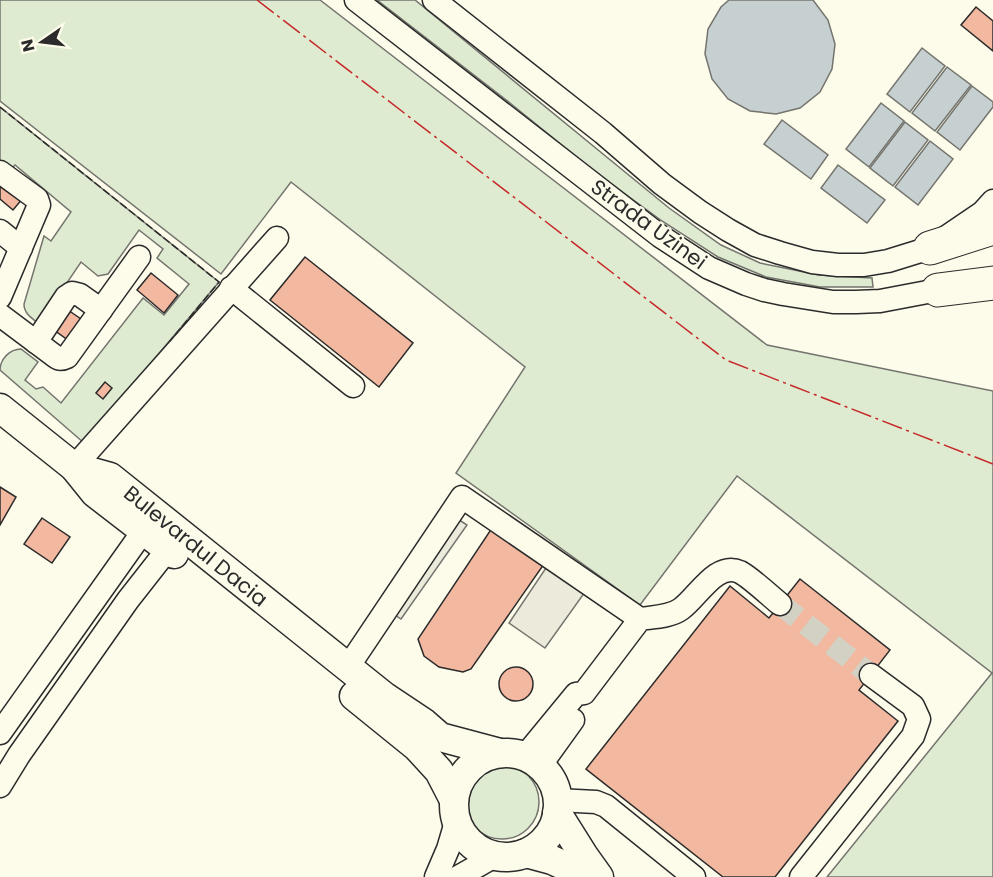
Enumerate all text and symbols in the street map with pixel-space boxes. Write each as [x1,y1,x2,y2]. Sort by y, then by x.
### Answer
north arrow [12,12,72,72]
text: N [15,37,41,54]
street label: Strada Uzinei [585,172,713,276]
street label: Bulevardul Dacia [118,479,274,613]

